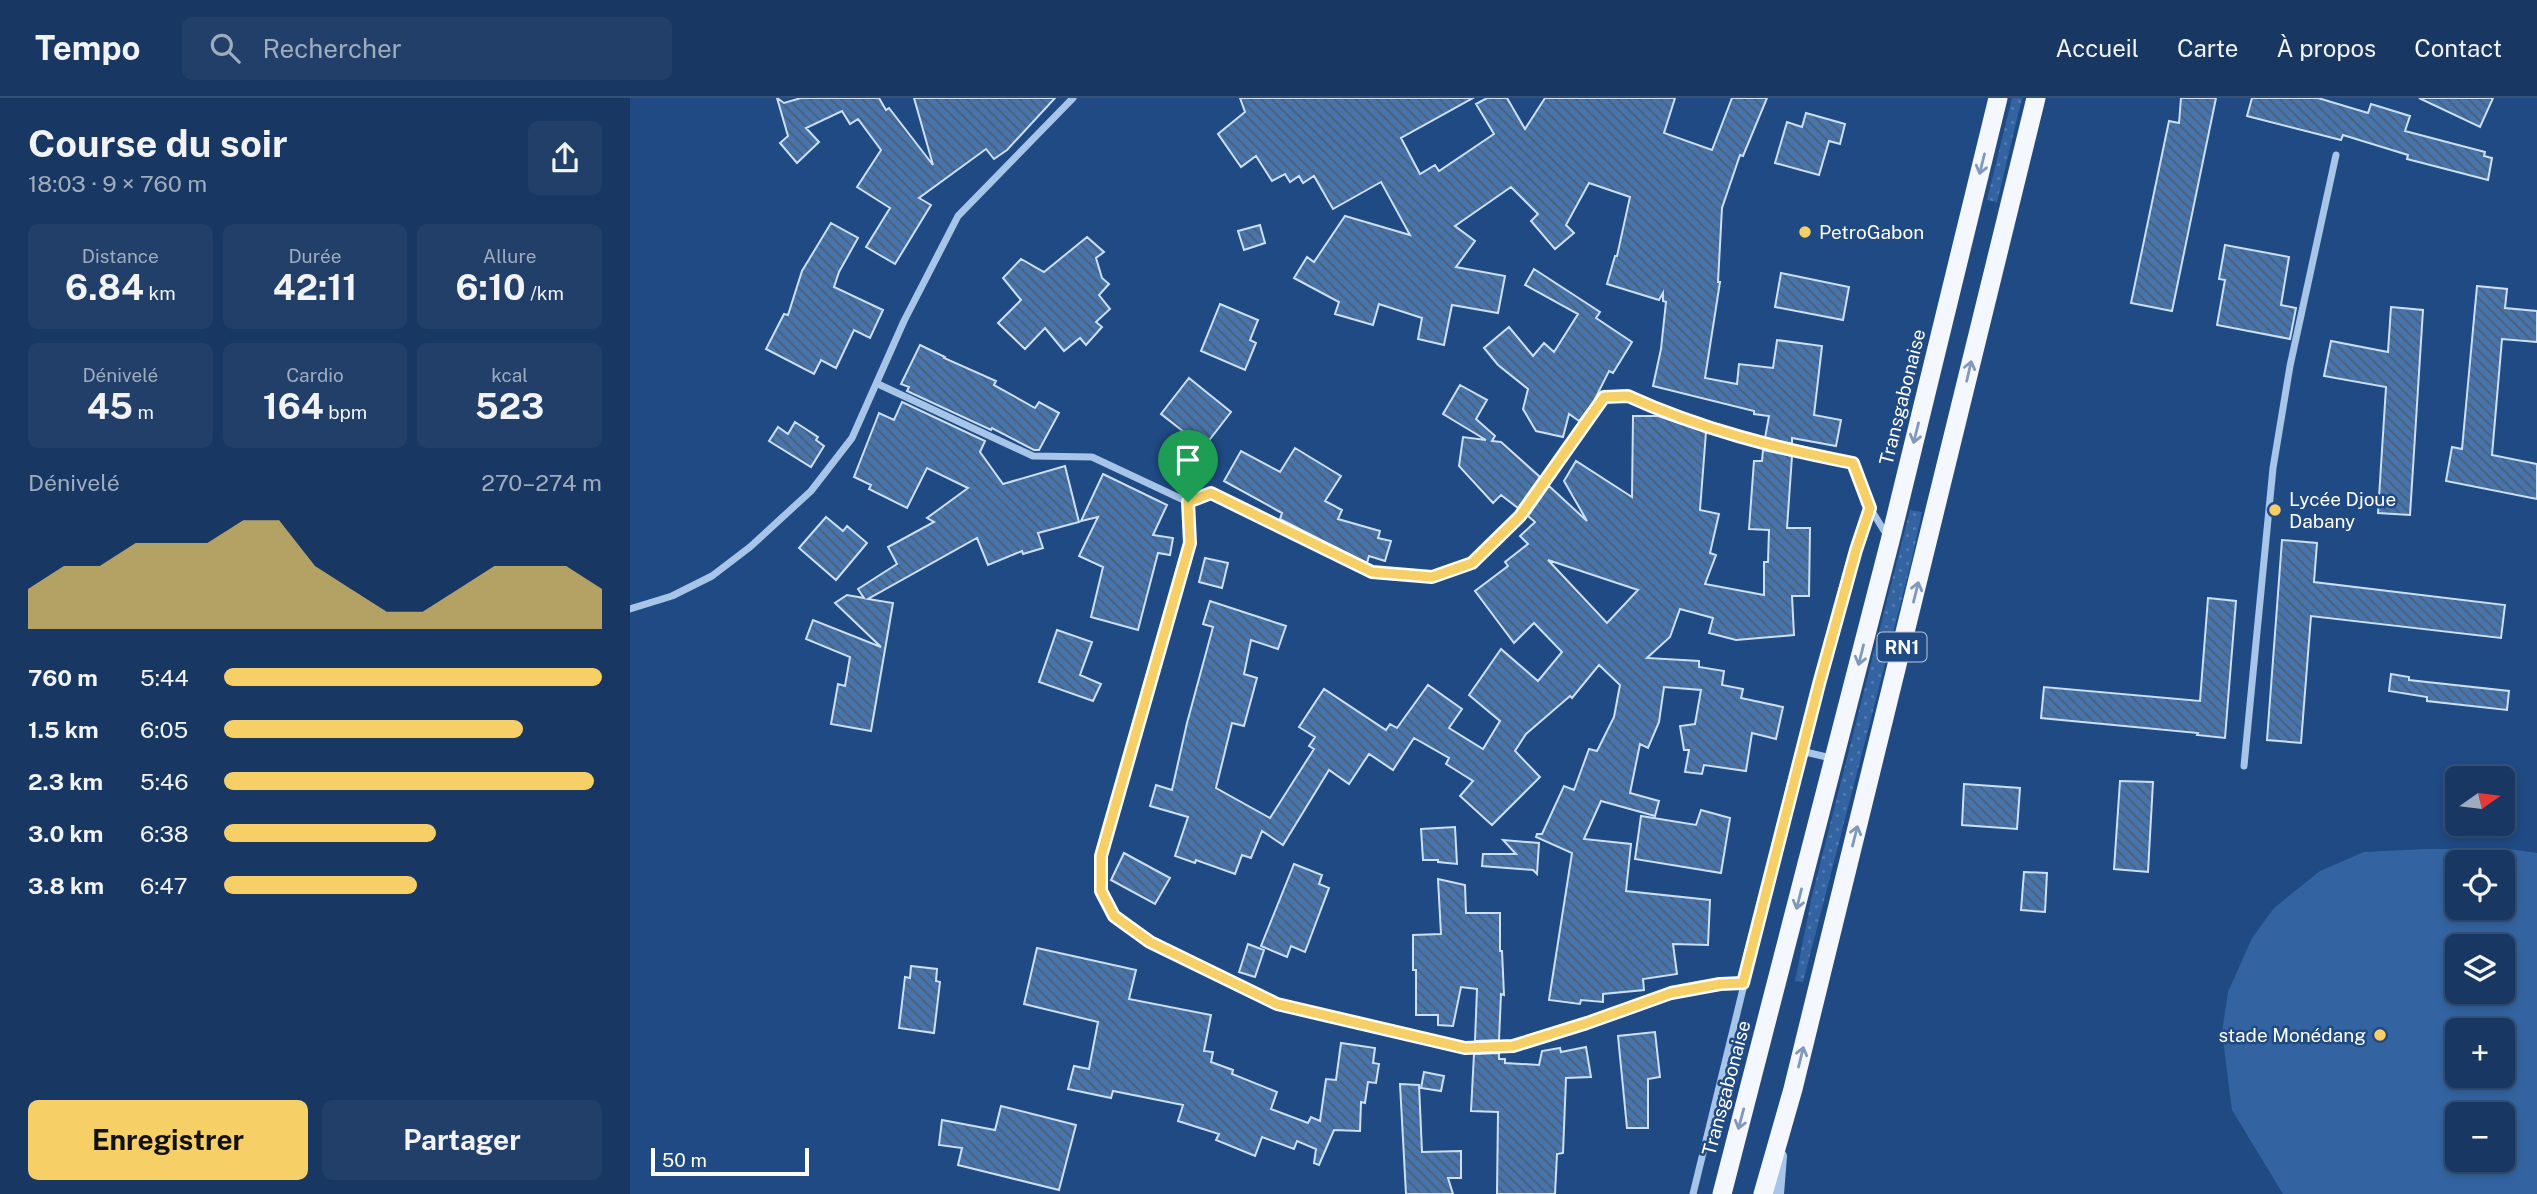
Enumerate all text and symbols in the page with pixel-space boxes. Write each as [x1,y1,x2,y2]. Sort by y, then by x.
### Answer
search box [182,17,672,80]
text: Tempo [35,29,140,67]
icon: search [206,29,244,67]
text: Rechercher [262,33,402,64]
text: Accueil [2056,34,2139,62]
text: Carte [2177,34,2238,62]
text: À propos [2276,34,2376,62]
text: Contact [2414,34,2502,62]
text: Course du soir [28,121,288,166]
button: share [528,121,602,195]
one-way arrow [1975,152,1988,175]
text: 18:03 · 9 × 760 m [28,170,207,197]
place label: PetroGabon [1819,221,1924,243]
marker: PetroGabon [1797,224,1813,240]
text: Distance [82,245,159,267]
text: Durée [288,245,342,267]
text: Allure [483,245,536,267]
text: 6.84 [65,267,144,308]
text: 42:11 [273,267,357,308]
text: 6:10 [455,267,526,308]
text: km [144,282,176,304]
text: /km [526,282,564,304]
street label: Transgabonaise [1874,327,1930,467]
one-way arrow [1963,360,1976,383]
text: Dénivelé [82,364,158,386]
text: Cardio [286,364,344,386]
text: kcal [491,364,528,386]
text: 45 [87,386,133,427]
text: 164 [263,386,324,427]
text: 523 [475,386,544,427]
text: m [133,401,154,423]
text: bpm [324,401,367,423]
one-way arrow [1909,421,1923,444]
pin [1158,430,1218,502]
icon: arrive [1169,441,1207,479]
text: Dénivelé [28,469,120,496]
text: 270–274 m [481,469,602,496]
place label: Lycée Djoue Dabany [2289,488,2396,532]
marker: Lycée Djoue Dabany [2267,502,2283,518]
one-way arrow [1910,581,1923,604]
road number: RN1 [1878,632,1926,662]
one-way arrow [1854,643,1867,665]
text: 760 m [28,664,98,691]
text: 5:44 [140,664,189,691]
text: 1.5 km [28,716,99,743]
text: 6:05 [140,716,188,743]
north arrow [2445,766,2515,836]
map controls [2445,766,2515,1172]
text: 2.3 km [28,768,103,795]
text: 5:46 [140,768,189,795]
text: 3.0 km [28,820,103,847]
text: 6:38 [140,820,189,847]
one-way arrow [1849,826,1862,848]
button: locate [2445,850,2515,920]
text: 3.8 km [28,872,104,899]
text: 6:47 [140,872,188,899]
one-way arrow [1792,887,1805,910]
button: layers [2445,934,2515,1004]
street label: Transgabonaise [1697,1018,1755,1158]
button: + [2445,1018,2515,1088]
place label: stade Monédang [2218,1024,2366,1046]
marker: stade Monédang [2372,1027,2388,1043]
one-way arrow [1795,1046,1808,1069]
button: Enregistrer [28,1100,308,1180]
button: Partager [322,1100,602,1180]
button: − [2445,1102,2515,1172]
one-way arrow [1734,1107,1747,1130]
scale bar [651,1145,808,1177]
text: 50 m [662,1149,707,1171]

